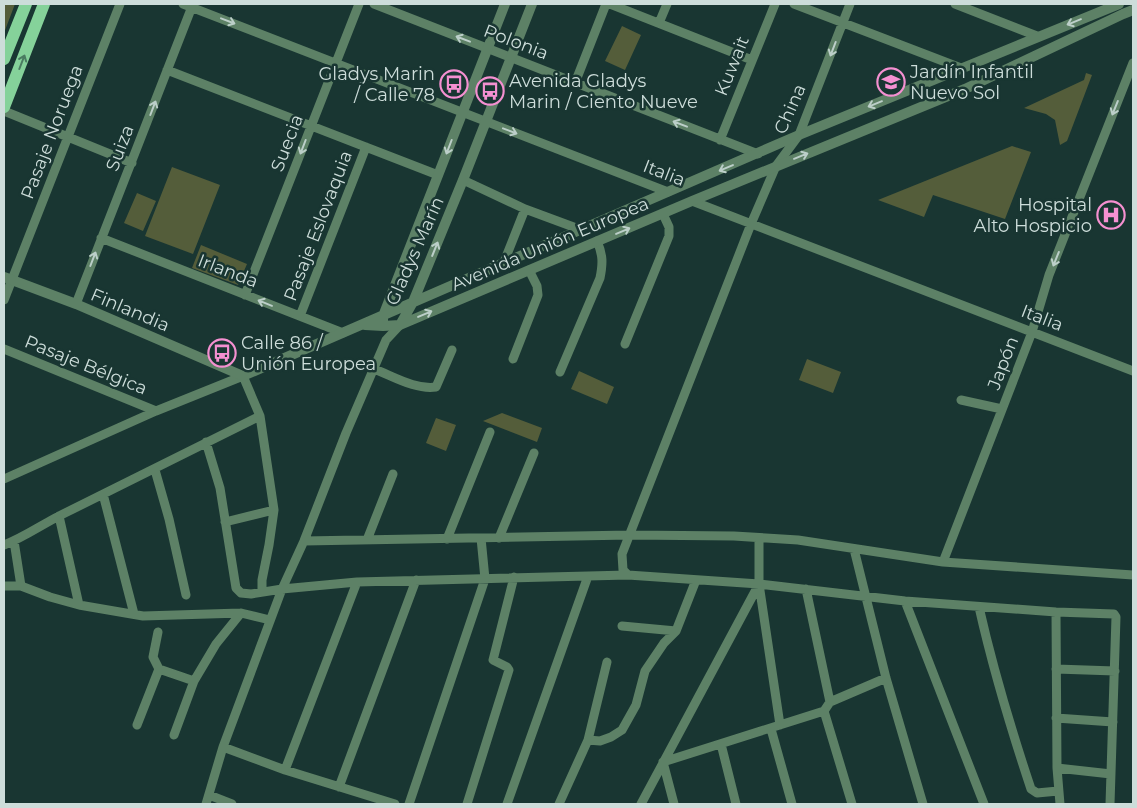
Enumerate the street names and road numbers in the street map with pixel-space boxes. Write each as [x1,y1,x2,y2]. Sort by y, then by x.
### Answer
street label: Polonia [480,20,552,64]
street label: Kuwait [710,33,754,99]
street label: Pasaje Noruega [16,62,88,202]
street label: China [769,81,811,137]
street label: Suecia [266,111,308,175]
street label: Suiza [101,122,139,174]
street label: Pasaje Eslovaquia [279,148,357,304]
street label: Italia [640,155,688,191]
street label: Avenida Unión Europea [448,192,652,296]
street label: Gladys Marín [381,193,449,309]
street label: Irlanda [195,249,261,293]
street label: Finlandia [87,284,173,336]
street label: Italia [1018,300,1066,336]
street label: Pasaje Bélgica [21,330,151,400]
street label: Japón [982,333,1023,394]

